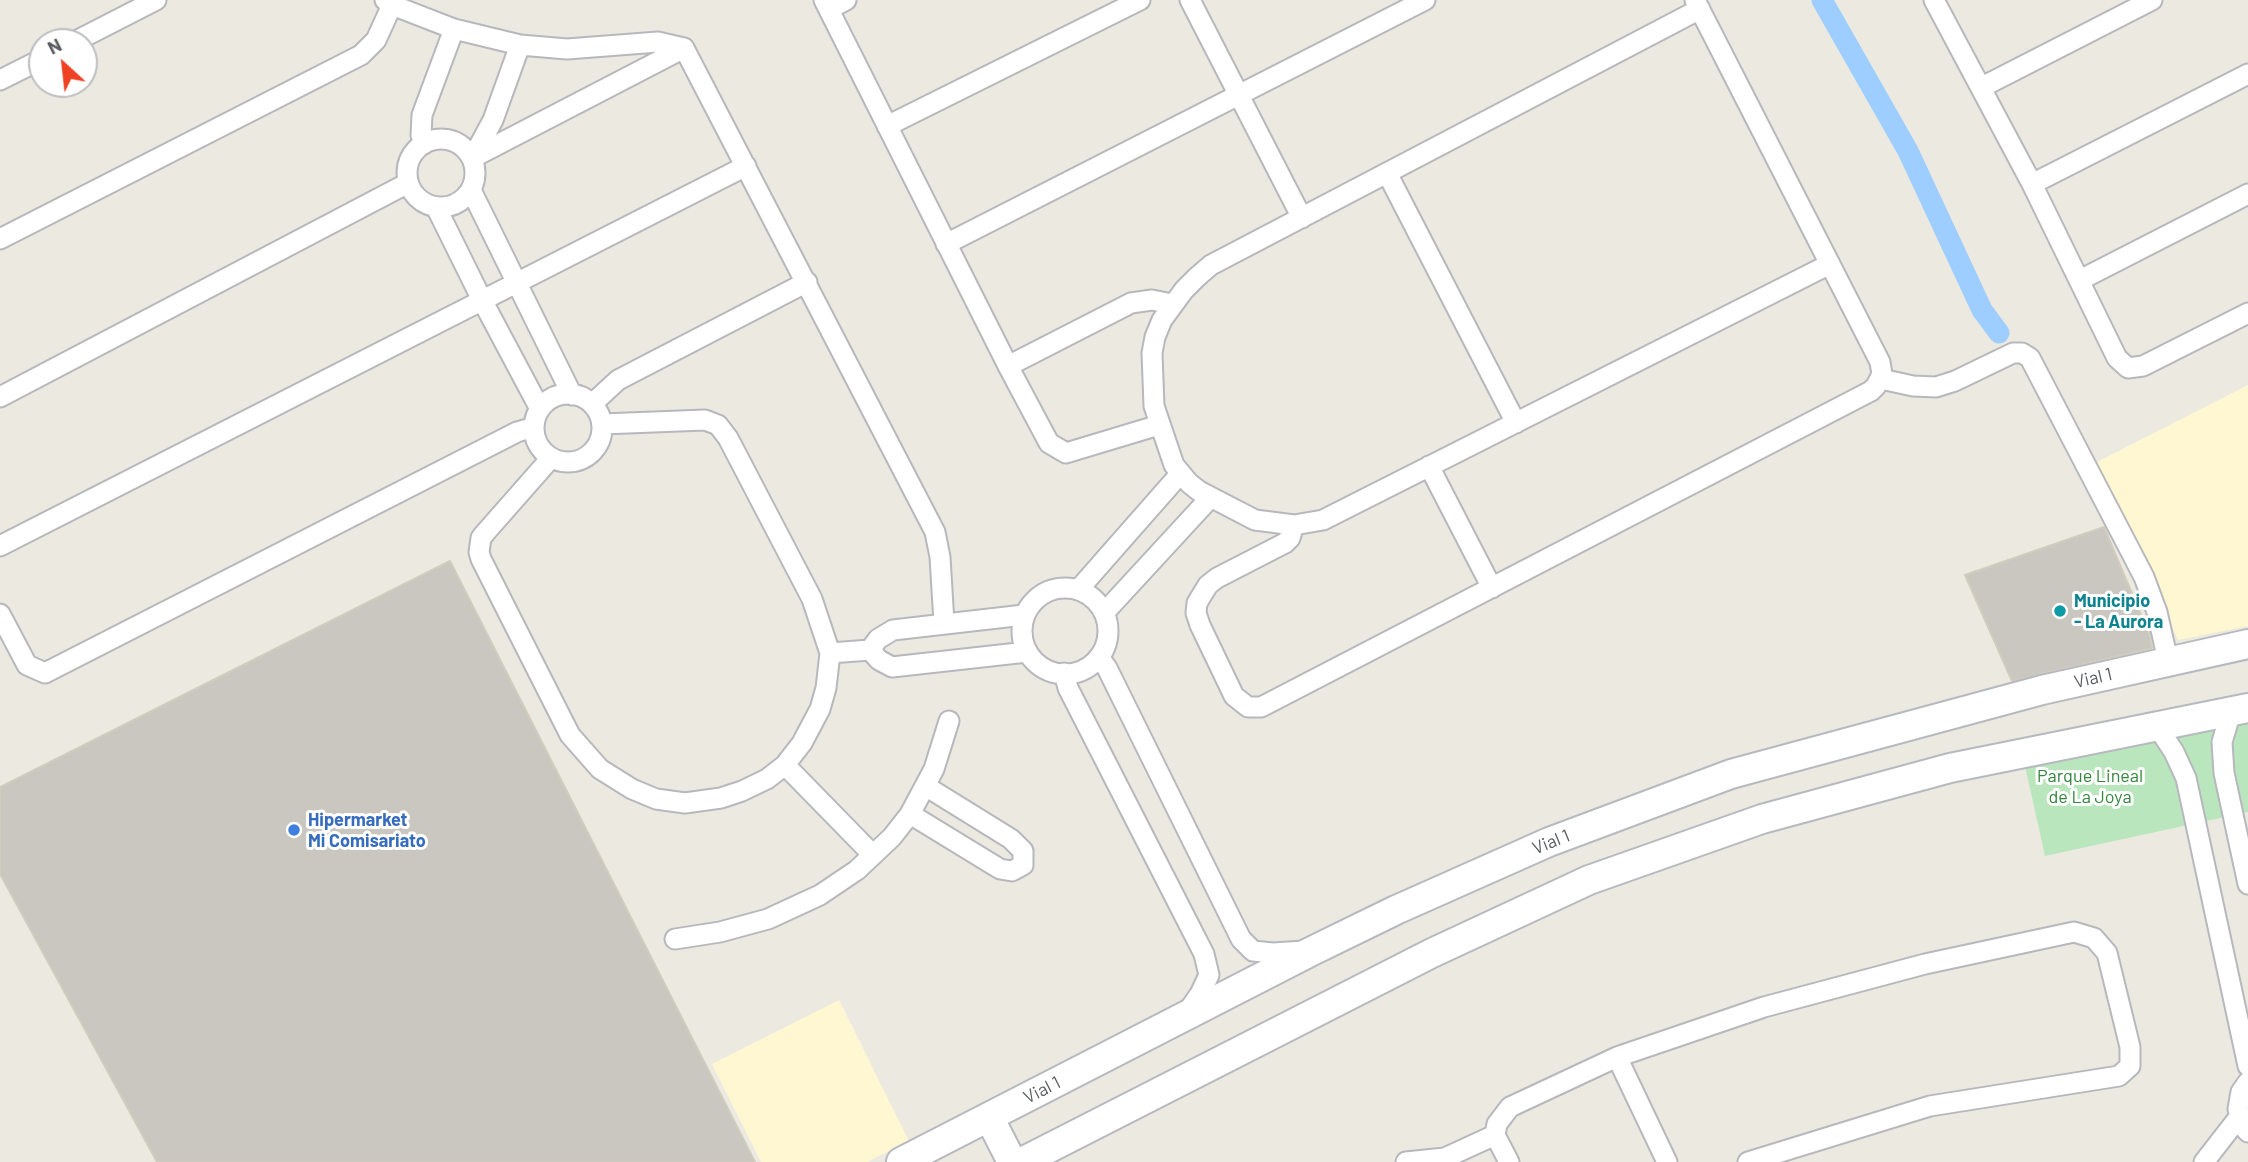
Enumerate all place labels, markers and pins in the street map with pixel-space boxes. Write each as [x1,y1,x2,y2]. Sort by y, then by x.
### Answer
place label: Municipio - La Aurora [2074,590,2163,632]
marker: Municipio - La Aurora [2052,603,2068,619]
place label: Hipermarket Mi Comisariato [308,809,426,852]
marker: Hipermarket Mi Comisariato [286,822,302,838]

